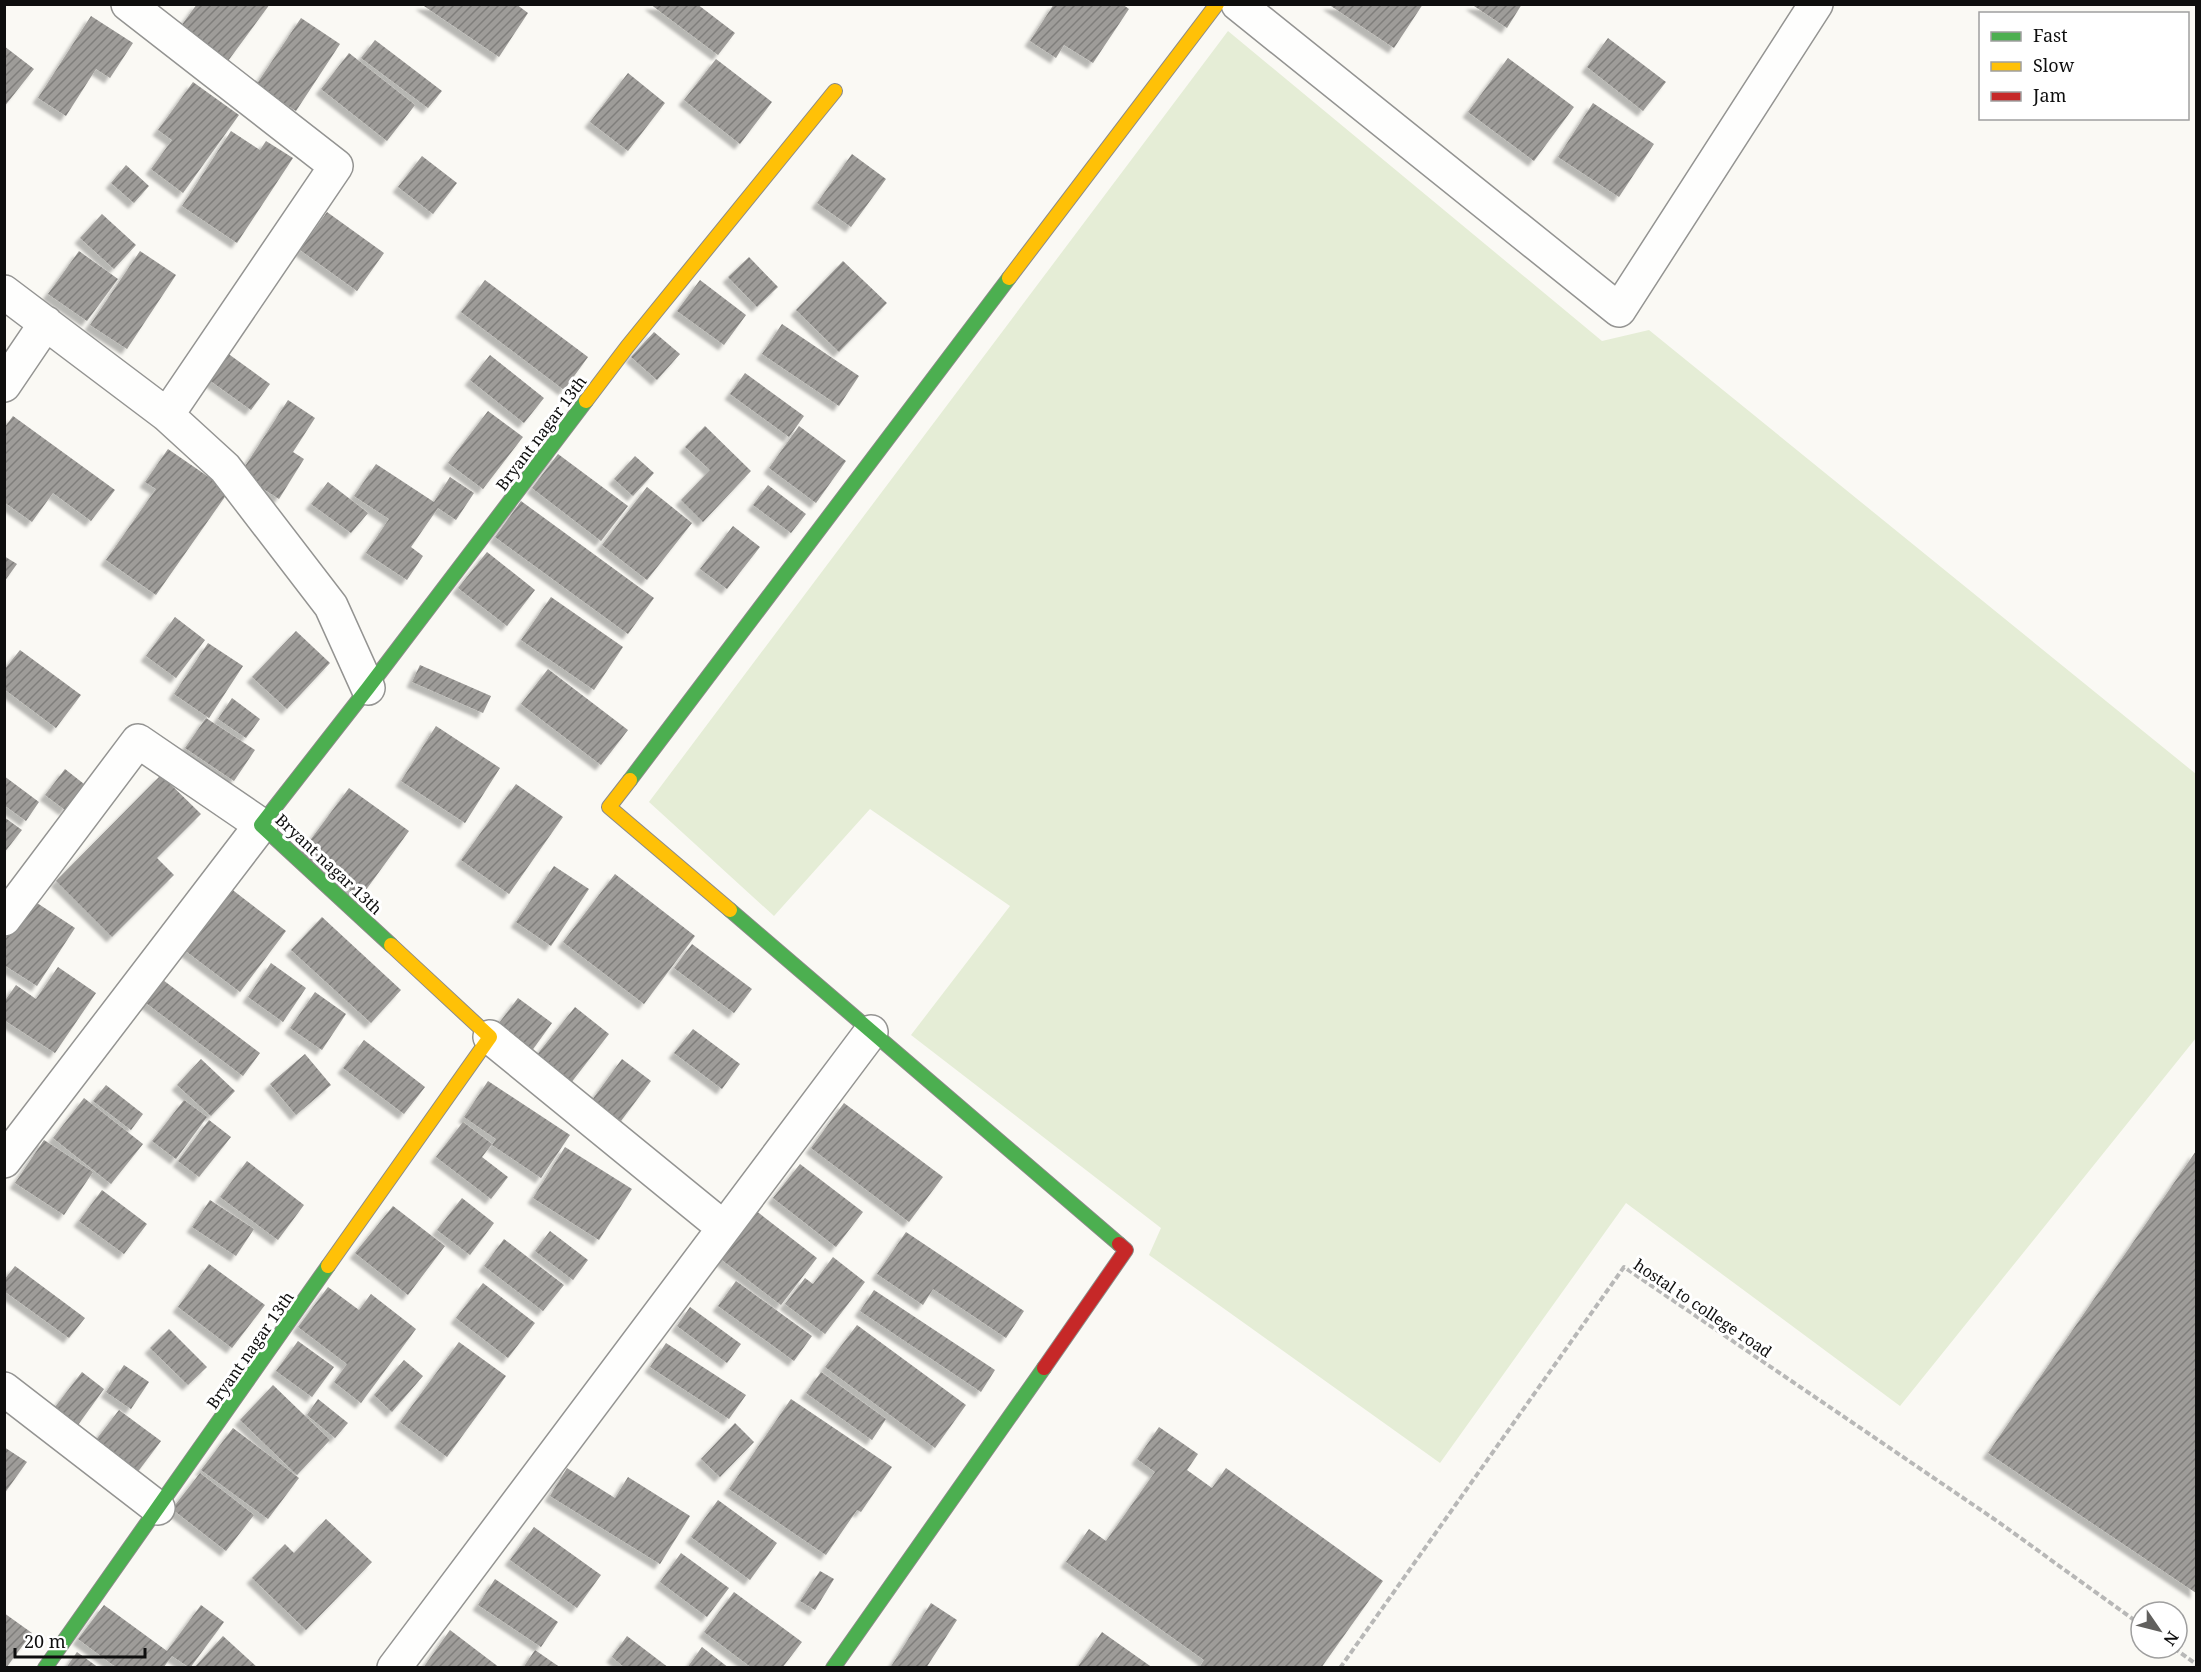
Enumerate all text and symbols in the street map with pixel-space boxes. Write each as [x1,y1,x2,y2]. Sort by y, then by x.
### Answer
legend [1979,12,2189,120]
text: Fast [2033,23,2068,47]
text: Slow [2033,53,2075,77]
text: Jam [2032,83,2067,107]
street label: Bryant nagar 13th [491,371,591,495]
street label: Bryant nagar 13th [271,809,387,919]
street label: hostal to college road [1630,1254,1776,1362]
street label: Bryant nagar 13th [201,1287,299,1413]
north arrow [2129,1600,2189,1660]
scale bar [15,1621,146,1659]
text: N [2158,1627,2184,1650]
text: 20 m [24,1629,66,1653]

